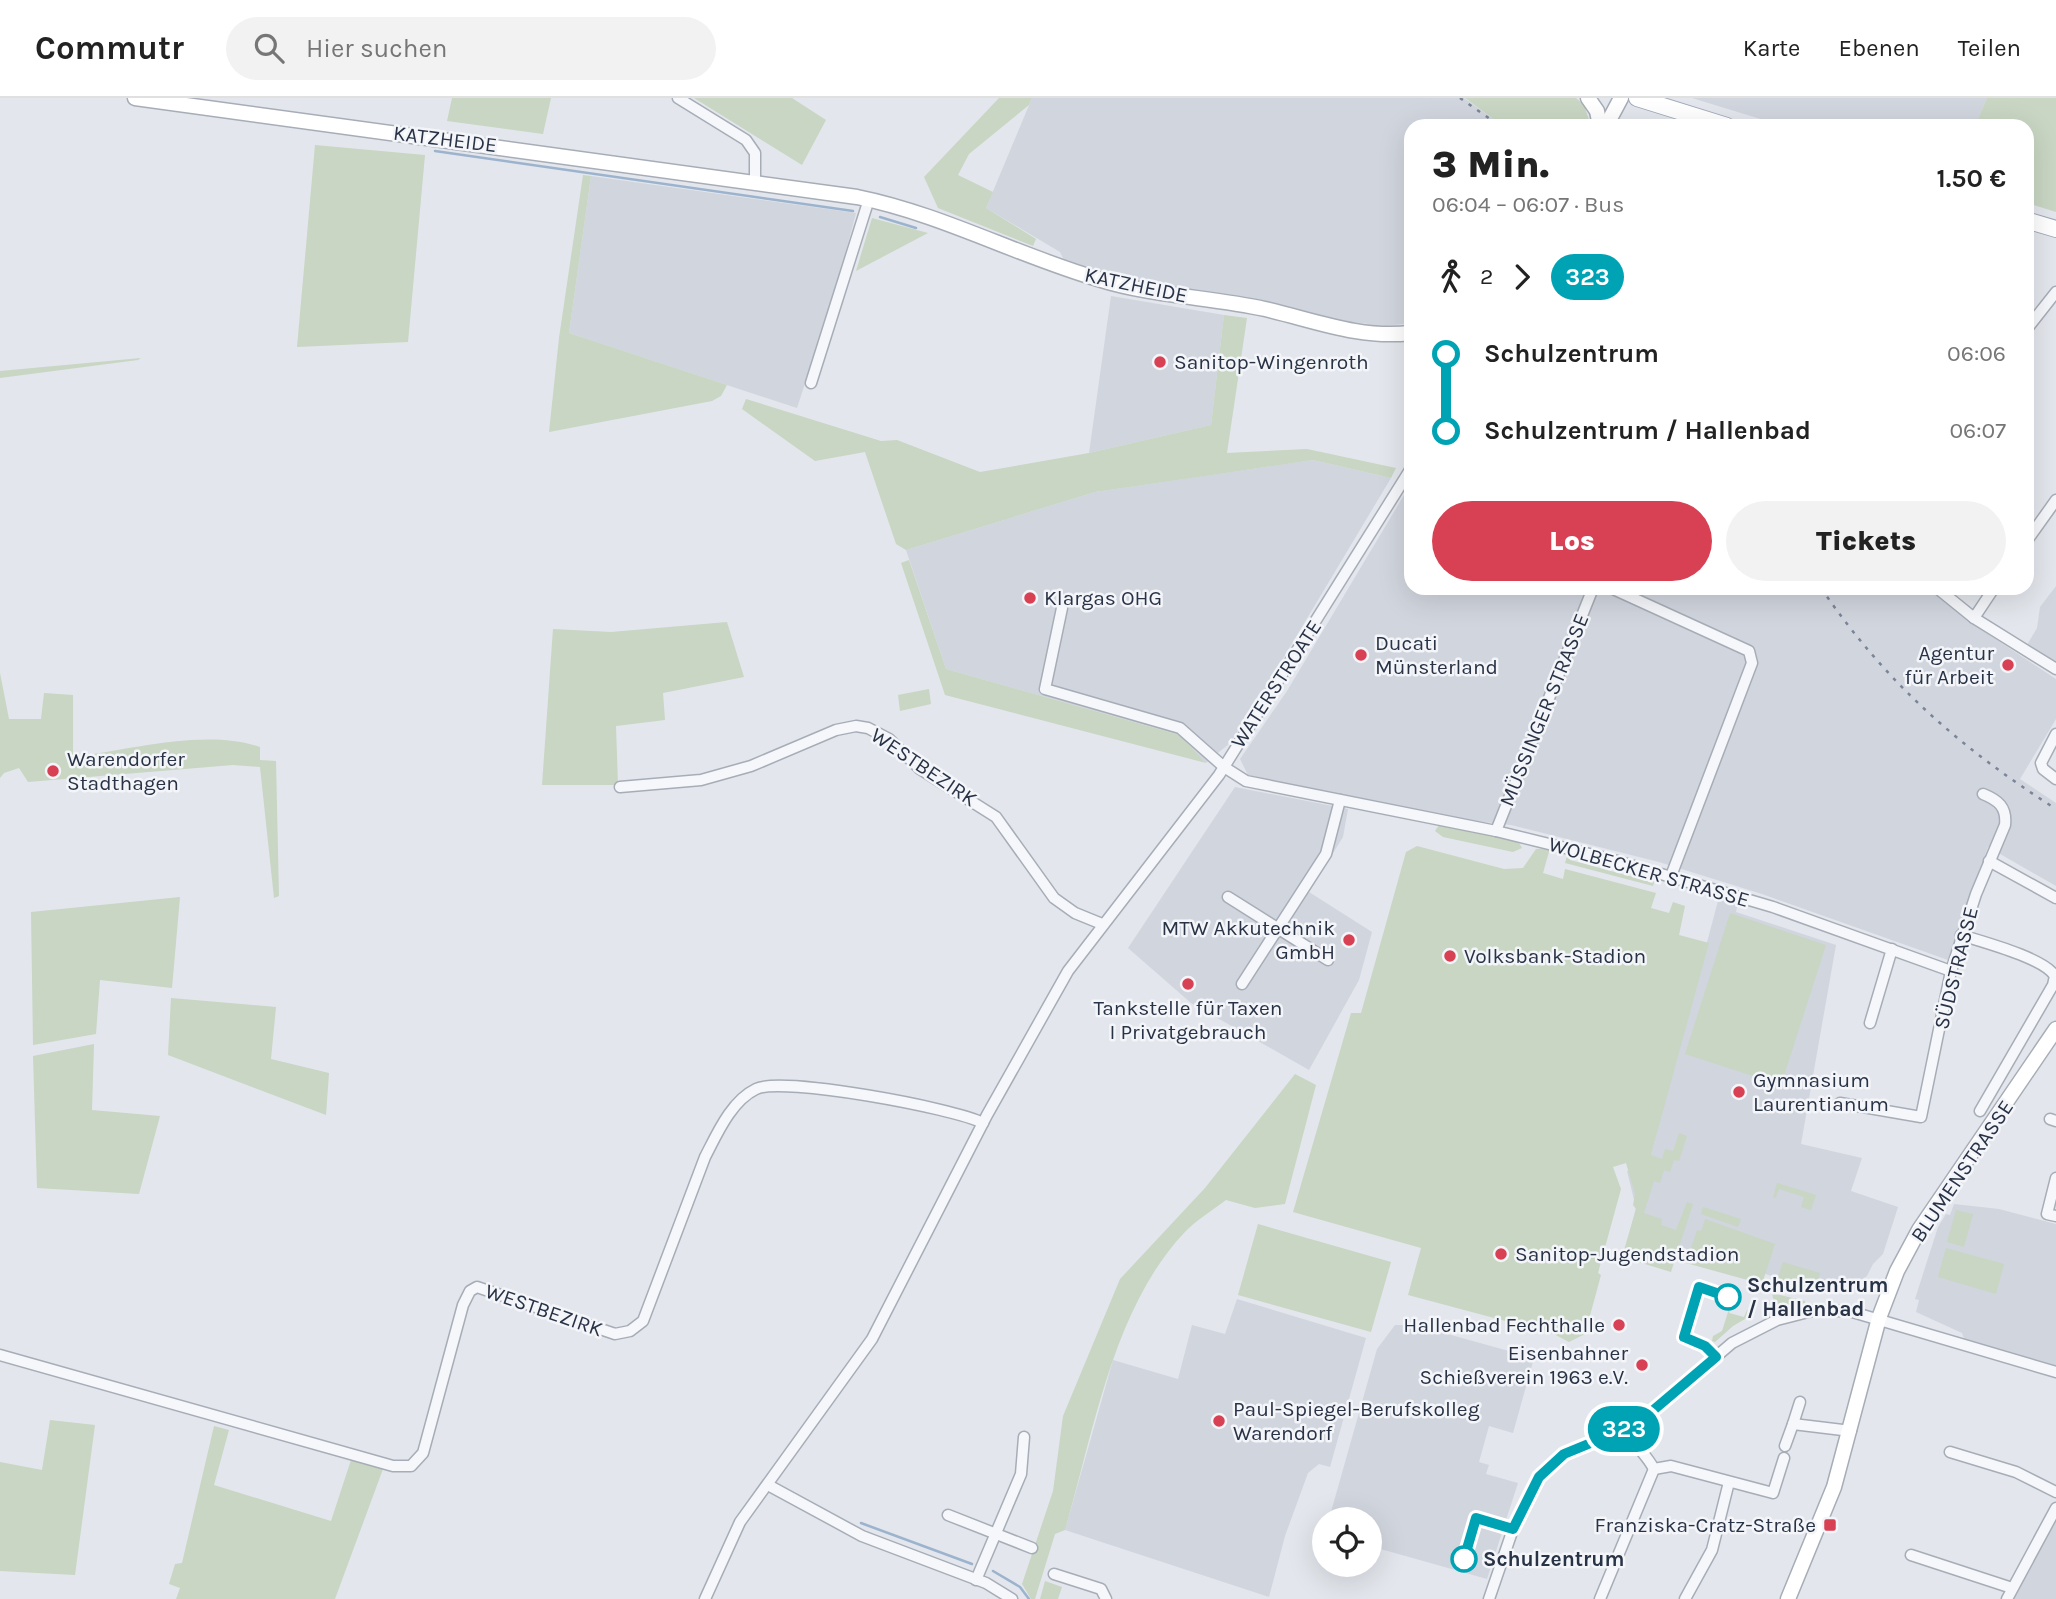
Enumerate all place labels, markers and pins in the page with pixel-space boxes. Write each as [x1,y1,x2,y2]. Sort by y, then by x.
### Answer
place label: Sanitop-Wingenroth [1174,350,1369,374]
marker: Sanitop-Wingenroth [1152,354,1168,370]
place label: Klargas OHG [1044,586,1162,610]
marker: Klargas OHG [1022,590,1038,606]
place label: Ducati Münsterland [1375,631,1498,679]
place label: Agentur für Arbeit [1904,641,1994,689]
marker: Ducati Münsterland [1353,647,1369,663]
marker: Agentur für Arbeit [2000,657,2016,673]
place label: Warendorfer Stadthagen [67,747,185,795]
marker: Warendorfer Stadthagen [45,763,61,779]
place label: MTW Akkutechnik GmbH [1162,916,1335,964]
marker: MTW Akkutechnik GmbH [1341,932,1357,948]
place label: Volksbank-Stadion [1464,944,1646,968]
marker: Volksbank-Stadion [1442,948,1458,964]
marker: Tankstelle für Taxen I Privatgebrauch [1180,976,1196,992]
place label: Tankstelle für Taxen I Privatgebrauch [1094,996,1282,1044]
place label: Gymnasium Laurentianum [1753,1068,1889,1116]
marker: Gymnasium Laurentianum [1731,1084,1747,1100]
place label: Sanitop-Jugendstadion [1515,1242,1739,1266]
marker: Sanitop-Jugendstadion [1493,1246,1509,1262]
place label: Schulzentrum / Hallenbad [1747,1273,1888,1321]
marker: Schulzentrum / Hallenbad [1715,1284,1741,1310]
place label: Hallenbad Fechthalle [1403,1313,1605,1337]
marker: Hallenbad Fechthalle [1611,1317,1627,1333]
place label: Eisenbahner Schießverein 1963 e.V. [1420,1341,1628,1389]
marker: Eisenbahner Schießverein 1963 e.V. [1634,1357,1650,1373]
place label: Paul-Spiegel-Berufskolleg Warendorf [1233,1397,1480,1445]
marker: Paul-Spiegel-Berufskolleg Warendorf [1211,1413,1227,1429]
place label: Franziska-Cratz-Straße [1595,1513,1816,1537]
marker: Franziska-Cratz-Straße [1822,1517,1838,1533]
marker: Schulzentrum [1451,1546,1477,1572]
place label: Schulzentrum [1483,1547,1624,1571]

